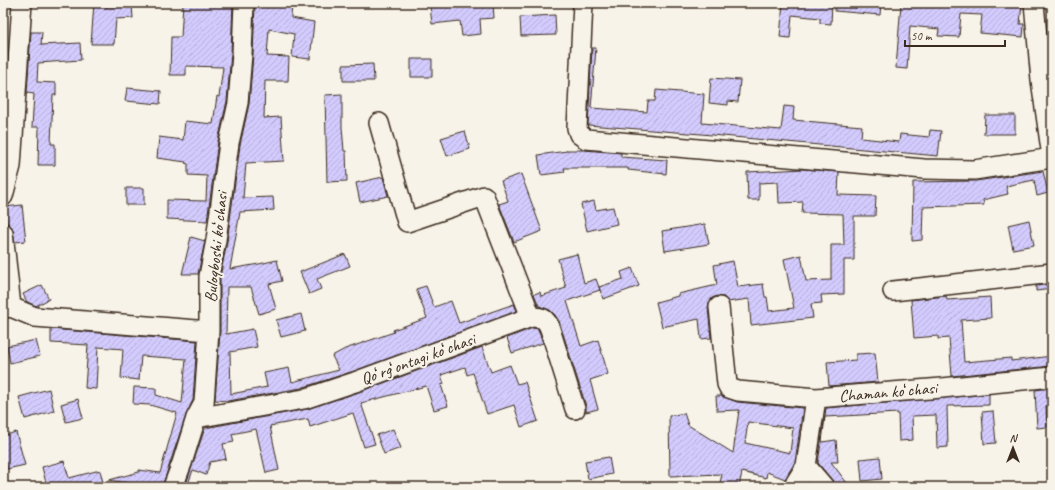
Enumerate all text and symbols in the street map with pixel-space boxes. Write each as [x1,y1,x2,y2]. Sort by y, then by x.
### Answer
scale bar [905,22,1005,48]
text: 50 m [911,28,933,44]
street label: Buloqboshi koʻchasi [200,189,232,303]
street label: Qoʻrgʻontagi koʻchasi [358,328,480,389]
street label: Chaman koʻchasi [838,377,940,407]
north arrow [993,428,1033,468]
text: N [1010,431,1019,445]

